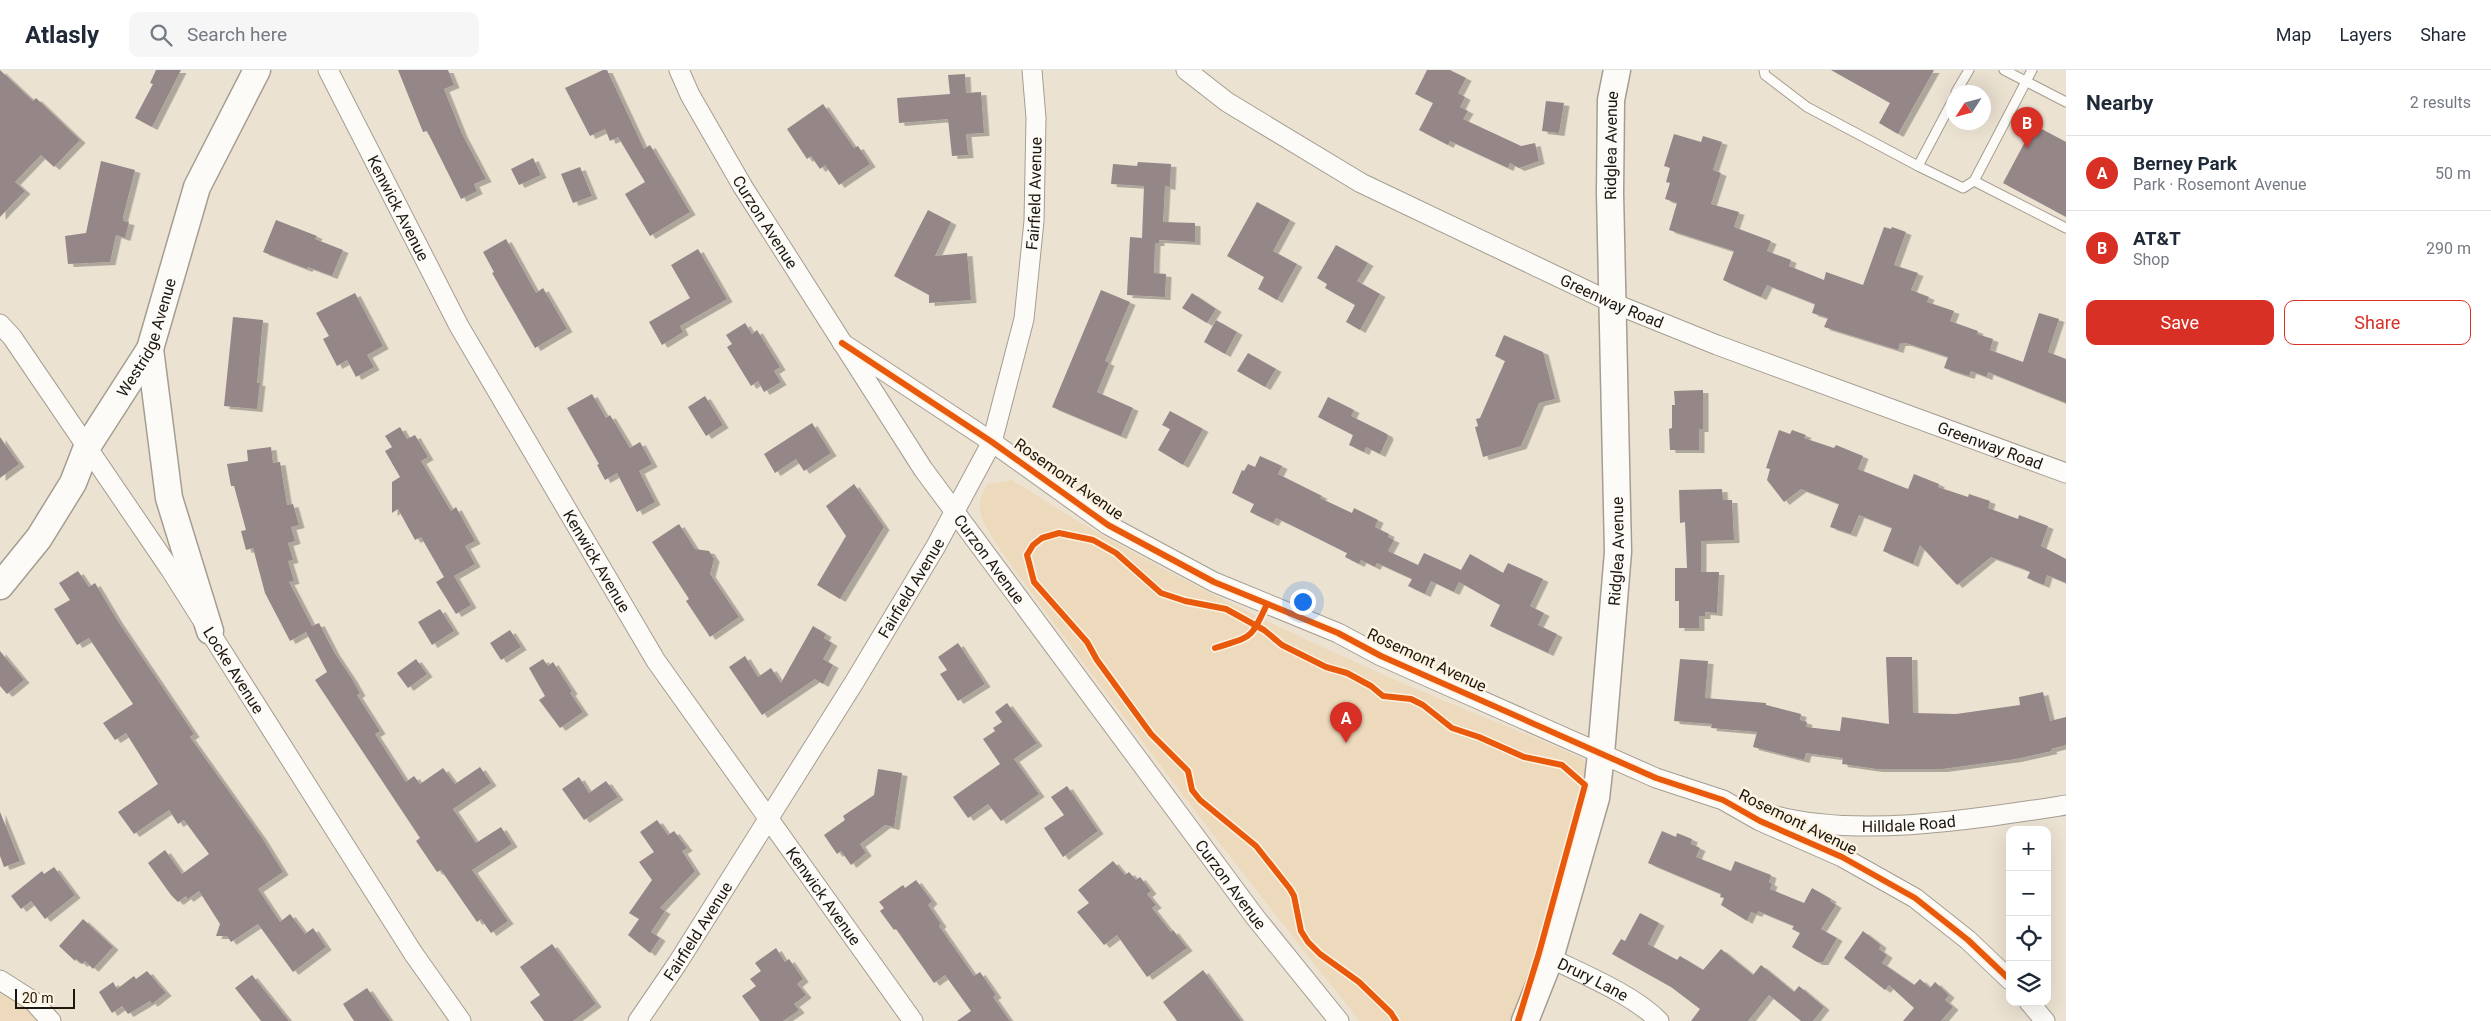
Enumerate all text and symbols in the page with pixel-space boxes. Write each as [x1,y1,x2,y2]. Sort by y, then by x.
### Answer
search box [129,12,479,57]
text: Atlasly [25,21,99,49]
icon: search [147,21,175,49]
text: Search here [187,23,287,46]
text: Map [2276,24,2311,45]
text: Layers [2339,24,2392,45]
text: Share [2420,24,2466,45]
north arrow [1946,85,1991,130]
street label: Ridglea Avenue [1600,89,1622,200]
text: Nearby [2086,91,2153,115]
text: 2 results [2410,93,2471,112]
pin: B [2011,107,2043,148]
street label: Fairfield Avenue [1022,137,1045,251]
street label: Kenwick Avenue [364,152,433,264]
text: Berney Park [2133,152,2237,175]
text: A [2097,164,2107,183]
text: 50 m [2435,164,2471,183]
street label: Curzon Avenue [729,172,802,272]
text: Park · Rosemont Avenue [2133,175,2307,194]
text: AT&T [2133,227,2181,250]
text: B [2097,239,2107,258]
text: 290 m [2426,239,2471,258]
text: Shop [2133,250,2169,269]
street label: Greenway Road [1557,270,1666,332]
street label: Westridge Avenue [112,276,180,400]
button: Save [2086,300,2274,345]
button: Share [2284,300,2471,345]
street label: Greenway Road [1935,417,2046,473]
street label: Rosemont Avenue [1011,434,1127,524]
street label: Ridglea Avenue [1604,496,1628,606]
street label: Kenwick Avenue [560,506,635,616]
street label: Curzon Avenue [950,510,1029,607]
street label: Fairfield Avenue [874,535,948,641]
your location [1290,589,1316,615]
street label: Locke Avenue [199,623,268,717]
street label: Rosemont Avenue [1364,624,1490,696]
pin: A [1330,702,1362,743]
street label: Rosemont Avenue [1736,785,1860,859]
street label: Hilldale Road [1862,811,1957,836]
map controls [2006,826,2051,1006]
button: + [2006,826,2051,871]
street label: Curzon Avenue [1191,836,1270,933]
street label: Kenwick Avenue [782,843,865,949]
button: − [2006,871,2051,916]
street label: Fairfield Avenue [659,878,736,984]
button: locate [2006,916,2051,961]
street label: Drury Lane [1555,954,1632,1005]
button: layers [2006,961,2051,1006]
scale bar [15,986,75,1009]
text: 20 m [22,990,54,1006]

